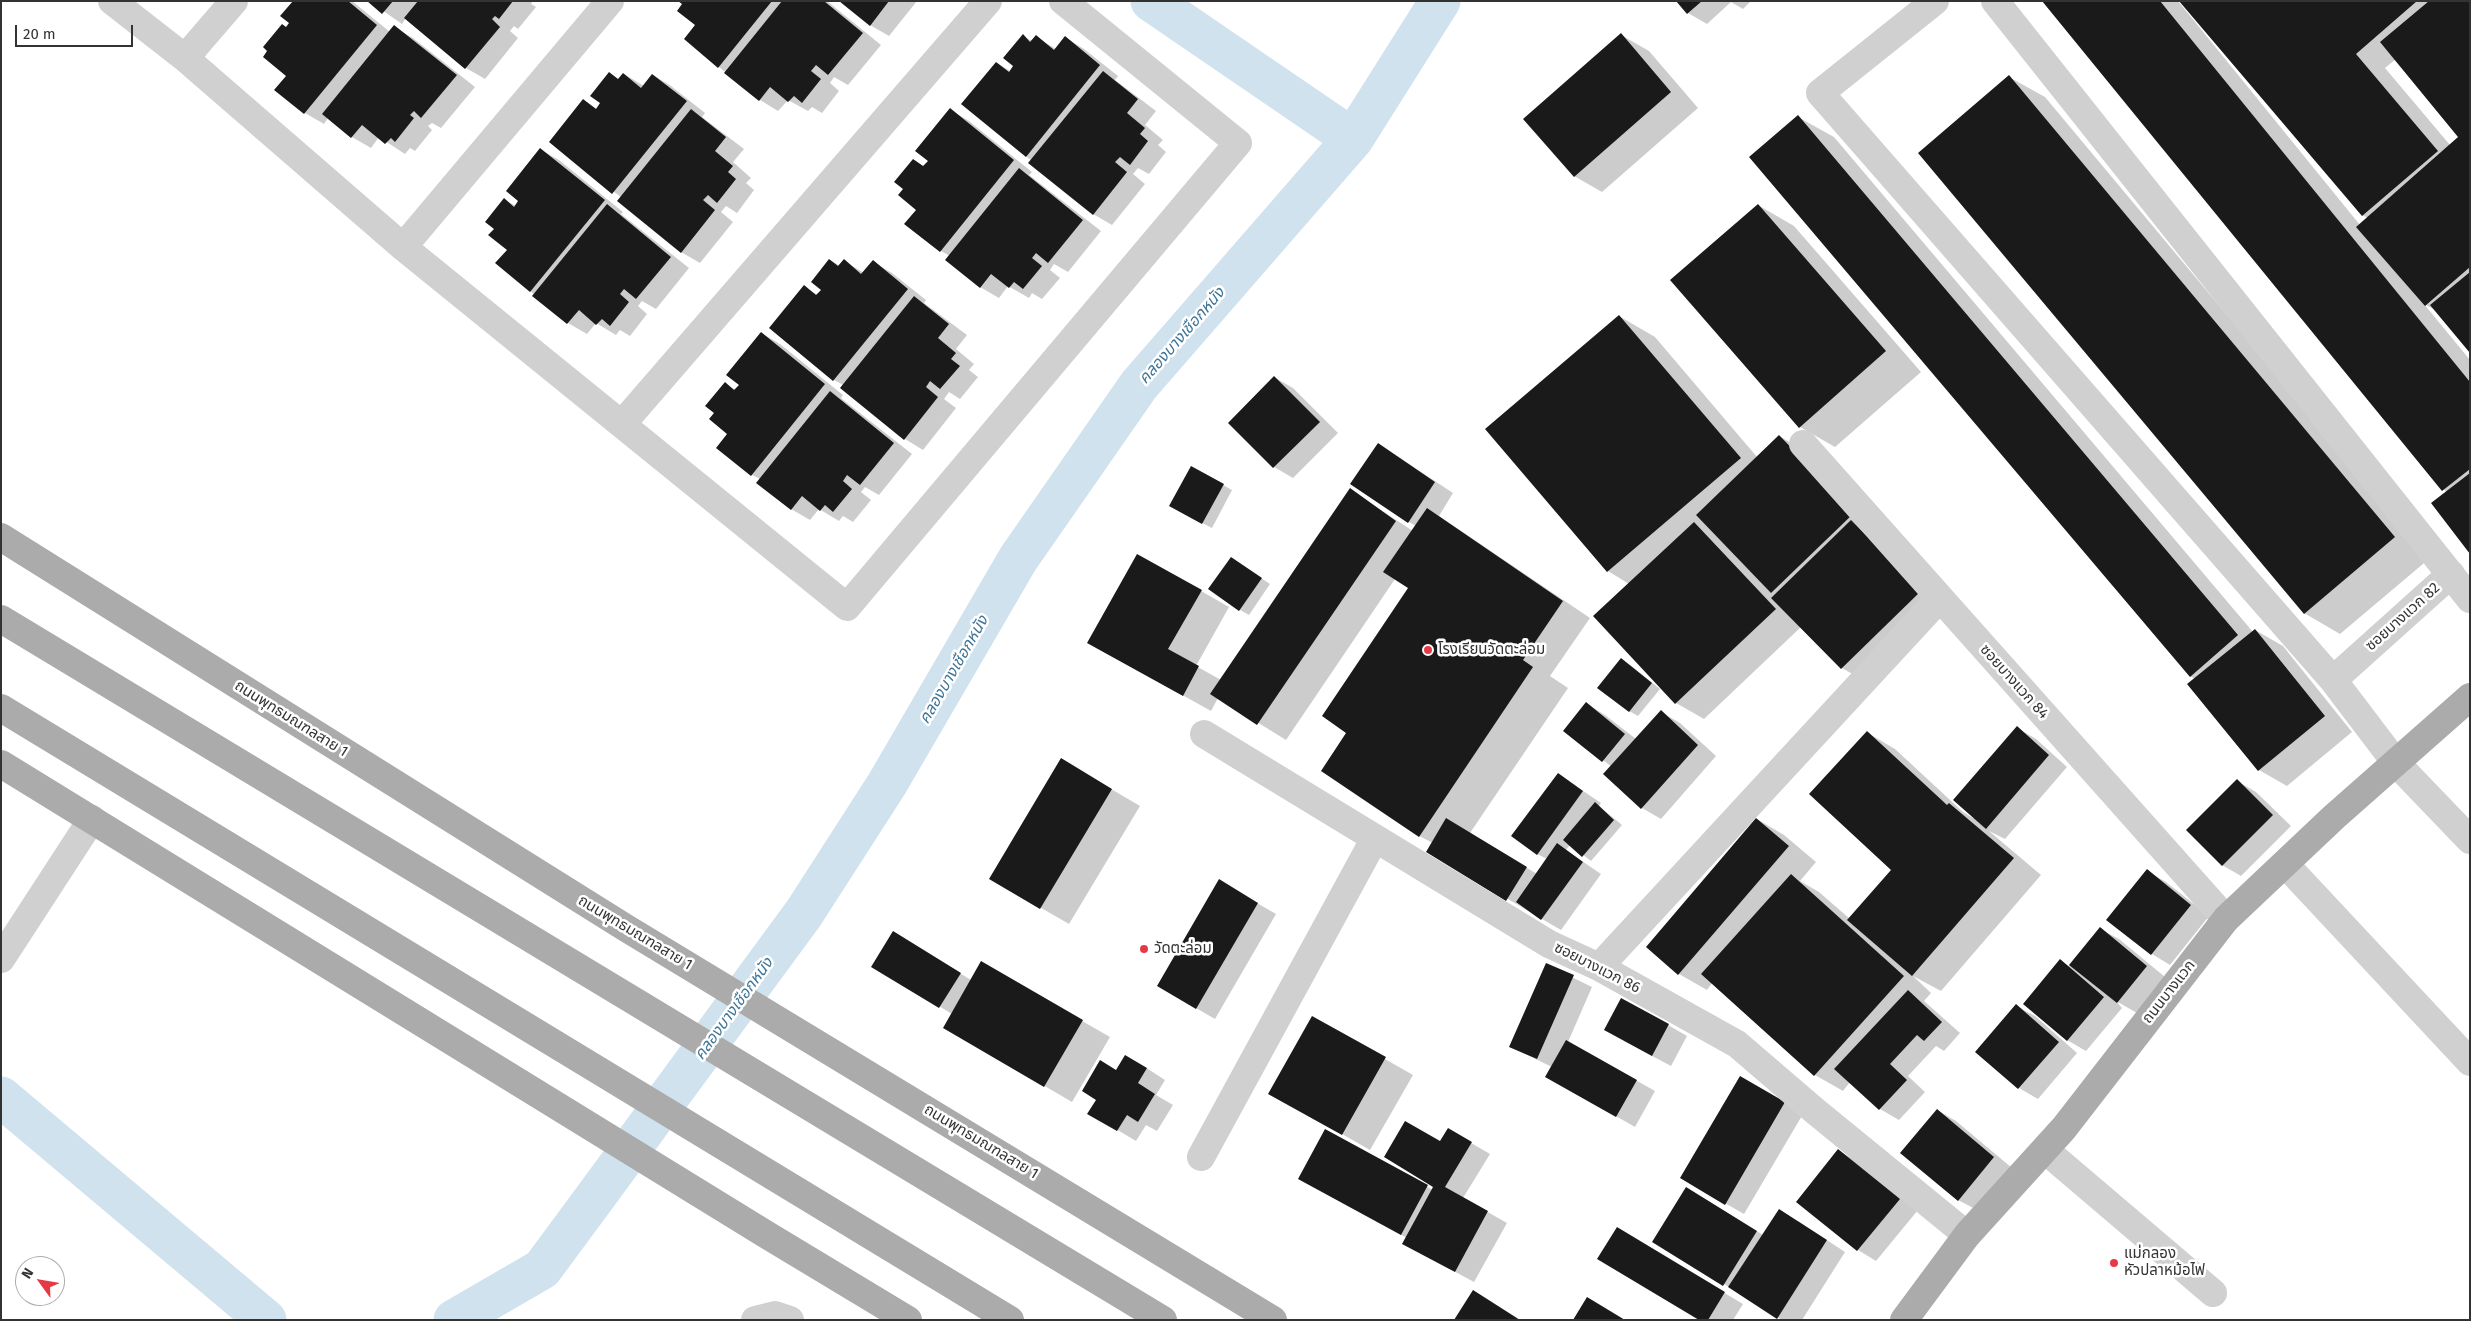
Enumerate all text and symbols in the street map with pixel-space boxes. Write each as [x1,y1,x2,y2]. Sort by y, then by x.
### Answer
scale bar [18,15,135,47]
text: 20 m [23,25,56,43]
water label: คลองบางเชือกหนัง [1135,284,1229,388]
street label: ซอยบางแวก 82 [2362,579,2444,655]
water label: คลองบางเชือกหนัง [915,613,993,727]
place label: โรงเรียนวัดตะล่อม [1438,641,1545,659]
street label: ซอยบางแวก 84 [1976,641,2052,723]
marker: โรงเรียนวัดตะล่อม [1422,644,1434,656]
street label: ถนนพุทธมณฑลสาย 1 [231,677,351,761]
street label: ถนนพุทธมณฑลสาย 1 [575,892,695,974]
street label: ซอยบางแวก 86 [1551,939,1643,997]
place label: วัดตะล่อม [1154,940,1212,958]
marker: วัดตะล่อม [1138,943,1150,955]
water label: คลองบางเชือกหนัง [691,954,777,1064]
street label: ถนนบางแวก [2139,957,2199,1027]
street label: ถนนพุทธมณฑลสาย 1 [921,1101,1041,1183]
place label: แม่กลอง หัวปลาหม้อไฟ [2124,1245,2205,1280]
north arrow [15,1256,65,1306]
marker: แม่กลอง หัวปลาหม้อไฟ [2108,1257,2120,1269]
text: N [18,1265,37,1282]

